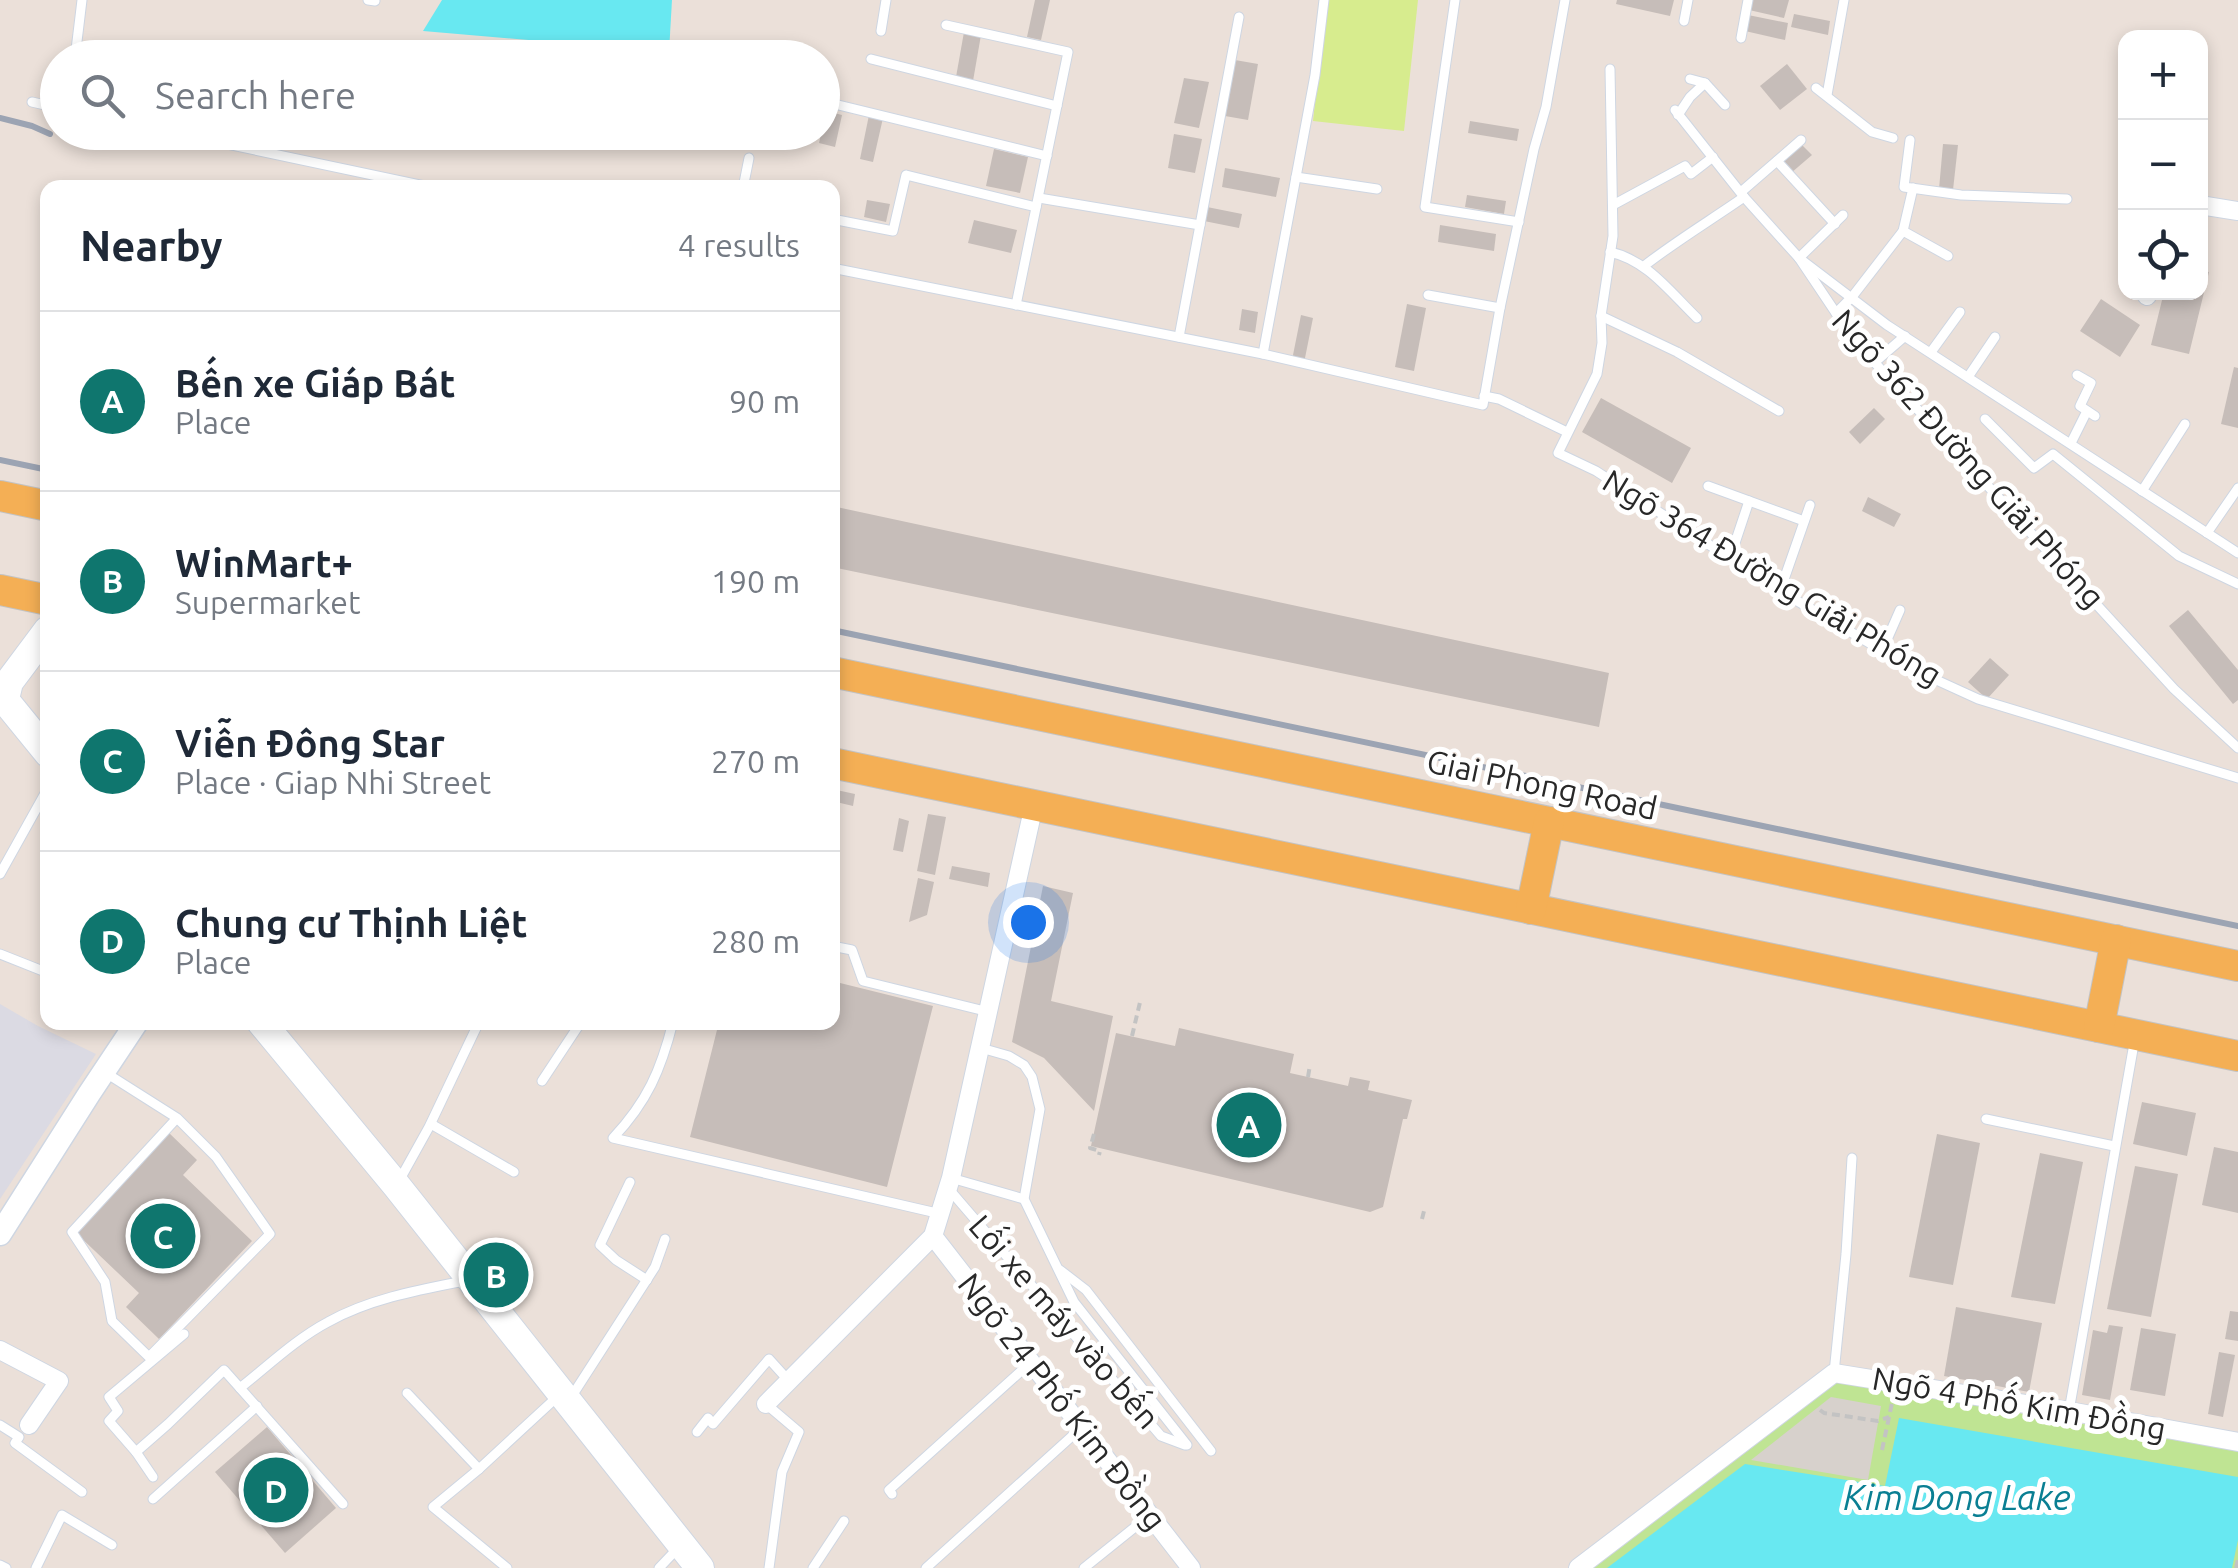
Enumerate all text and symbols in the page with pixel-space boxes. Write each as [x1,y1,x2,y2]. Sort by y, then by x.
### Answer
map controls [2118,30,2208,300]
button: + [2118,30,2208,120]
search box [40,40,840,150]
icon: search [75,68,130,123]
text: Search here [155,74,356,116]
button: − [2118,120,2208,210]
button: locate [2118,210,2208,300]
text: Nearby [80,222,223,269]
text: 4 results [678,227,800,263]
street label: Ngõ 362 Đường Giải Phóng [1825,302,2112,615]
text: Bến xe Giáp Bát [175,362,455,404]
text: A [101,383,124,419]
text: 90 m [729,383,800,419]
text: Place [175,404,251,440]
street label: Ngõ 364 Đường Giải Phóng [1597,462,1948,693]
text: WinMart+ [175,542,353,584]
text: B [102,563,123,599]
text: 190 m [711,563,800,599]
text: Supermarket [175,584,361,620]
text: Viễn Đông Star [175,722,445,764]
street label: Giai Phong Road [1424,742,1661,826]
text: C [102,743,123,779]
text: 270 m [711,743,800,779]
text: Place · Giap Nhi Street [175,764,491,800]
your location [1003,897,1054,948]
text: Chung cư Thịnh Liệt [175,902,527,944]
text: D [101,923,124,959]
text: 280 m [711,923,800,959]
text: Place [175,944,251,980]
pin: A [1216,1088,1282,1162]
pin: C [130,1198,196,1274]
street label: Lối xe máy vào bến [962,1206,1169,1435]
pin: B [464,1238,528,1312]
street label: Ngõ 24 Phố Kim Đồng [951,1264,1176,1537]
street label: Ngõ 4 Phố Kim Đồng [1870,1357,2169,1447]
pin: D [244,1452,308,1528]
water label: Kim Dong Lake [1843,1477,2071,1517]

